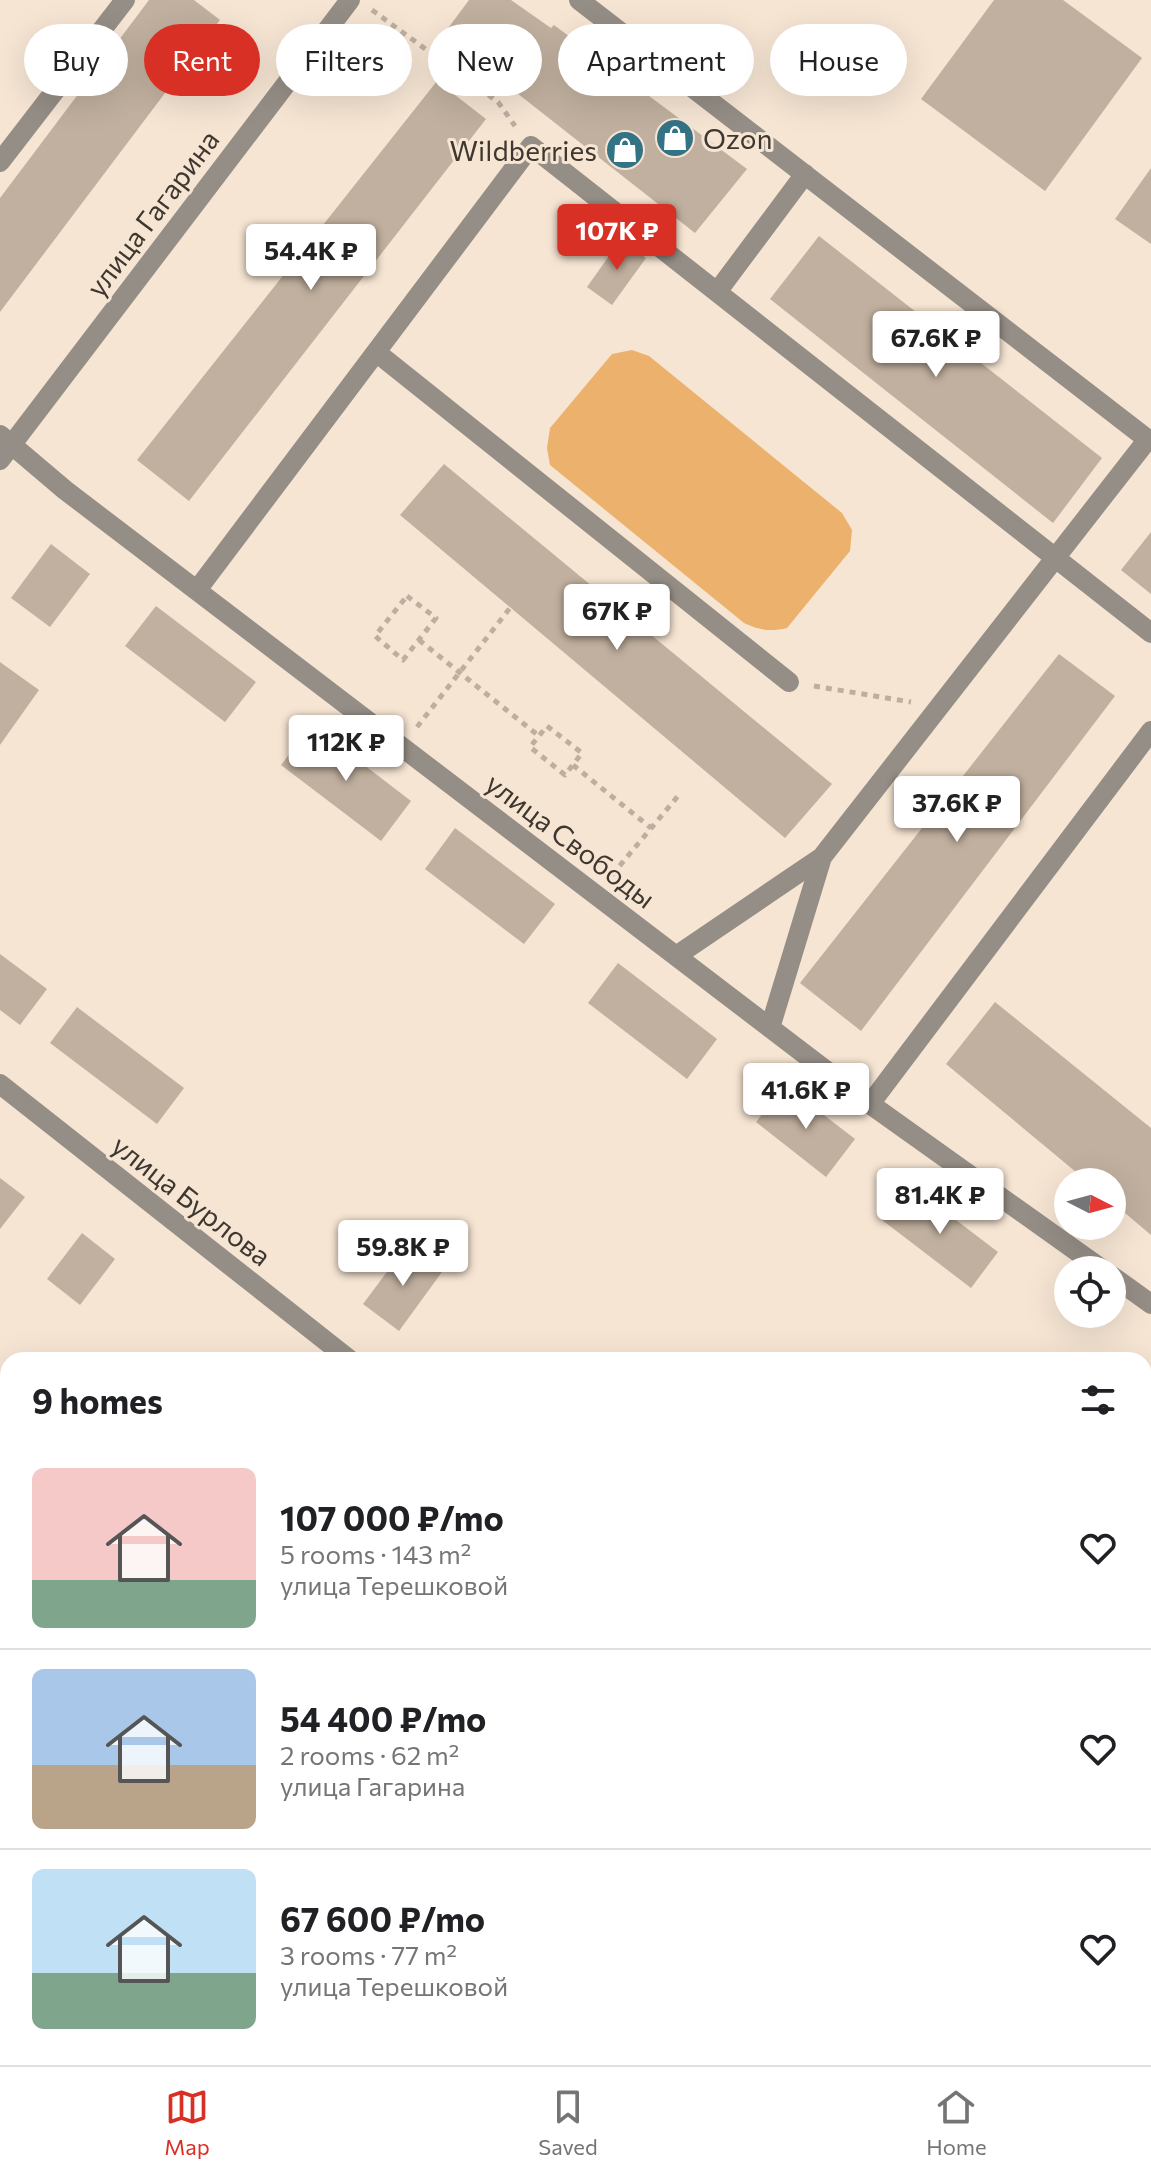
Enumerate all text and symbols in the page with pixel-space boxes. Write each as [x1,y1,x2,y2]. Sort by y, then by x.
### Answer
chip: Buy [24,24,128,96]
chip: Rent [144,24,260,96]
chip: Filters [276,24,412,96]
chip: New [428,24,542,96]
chip: Apartment [558,24,754,96]
chip: House [770,24,907,96]
shop icon: Ozon [654,117,696,159]
place label: Ozon [703,121,773,155]
street label: улица Гагарина [78,123,226,303]
shop icon: Wildberries [604,129,646,171]
place label: Wildberries [450,133,597,167]
pin: 107K ₽ [552,204,682,272]
text: 107K ₽ [575,214,659,245]
pin: 54.4K ₽ [237,224,385,292]
text: 54.4K ₽ [264,234,358,265]
pin: 67.6K ₽ [862,311,1010,379]
text: 67.6K ₽ [891,321,981,352]
pin: 67K ₽ [561,584,673,652]
text: 67K ₽ [582,594,652,625]
pin: 112K ₽ [281,715,411,783]
text: 112K ₽ [307,725,385,756]
street label: улица Свободы [480,765,662,915]
pin: 37.6K ₽ [883,776,1031,844]
text: 37.6K ₽ [912,786,1002,817]
pin: 41.6K ₽ [732,1063,880,1131]
text: 41.6K ₽ [761,1073,851,1104]
street label: улица Бурлова [106,1128,278,1272]
pin: 81.4K ₽ [866,1168,1014,1236]
north arrow [1054,1168,1126,1240]
map controls [1054,1168,1126,1328]
text: 81.4K ₽ [895,1178,985,1209]
pin: 59.8K ₽ [329,1220,477,1288]
text: 59.8K ₽ [356,1230,450,1261]
button: locate [1054,1256,1126,1328]
icon: filters [1076,1378,1120,1422]
text: 9 homes [32,1379,163,1421]
text: 107 000 ₽/mo [280,1496,504,1538]
icon: home [96,1500,192,1596]
icon: heart [1076,1526,1120,1570]
text: 5 rooms · 143 m² [280,1538,471,1569]
text: улица Терешковой [280,1569,508,1600]
text: 54 400 ₽/mo [280,1697,486,1739]
icon: home [96,1701,192,1797]
icon: heart [1076,1727,1120,1771]
text: 2 rooms · 62 m² [280,1739,459,1770]
text: улица Гагарина [280,1770,465,1801]
text: 67 600 ₽/mo [280,1897,485,1939]
icon: home [96,1901,192,1997]
icon: heart [1076,1927,1120,1971]
text: 3 rooms · 77 m² [280,1939,457,1970]
text: улица Терешковой [280,1970,508,2001]
tab: Map [164,2085,210,2160]
tab: Saved [538,2085,598,2160]
tab: Home [926,2085,987,2160]

